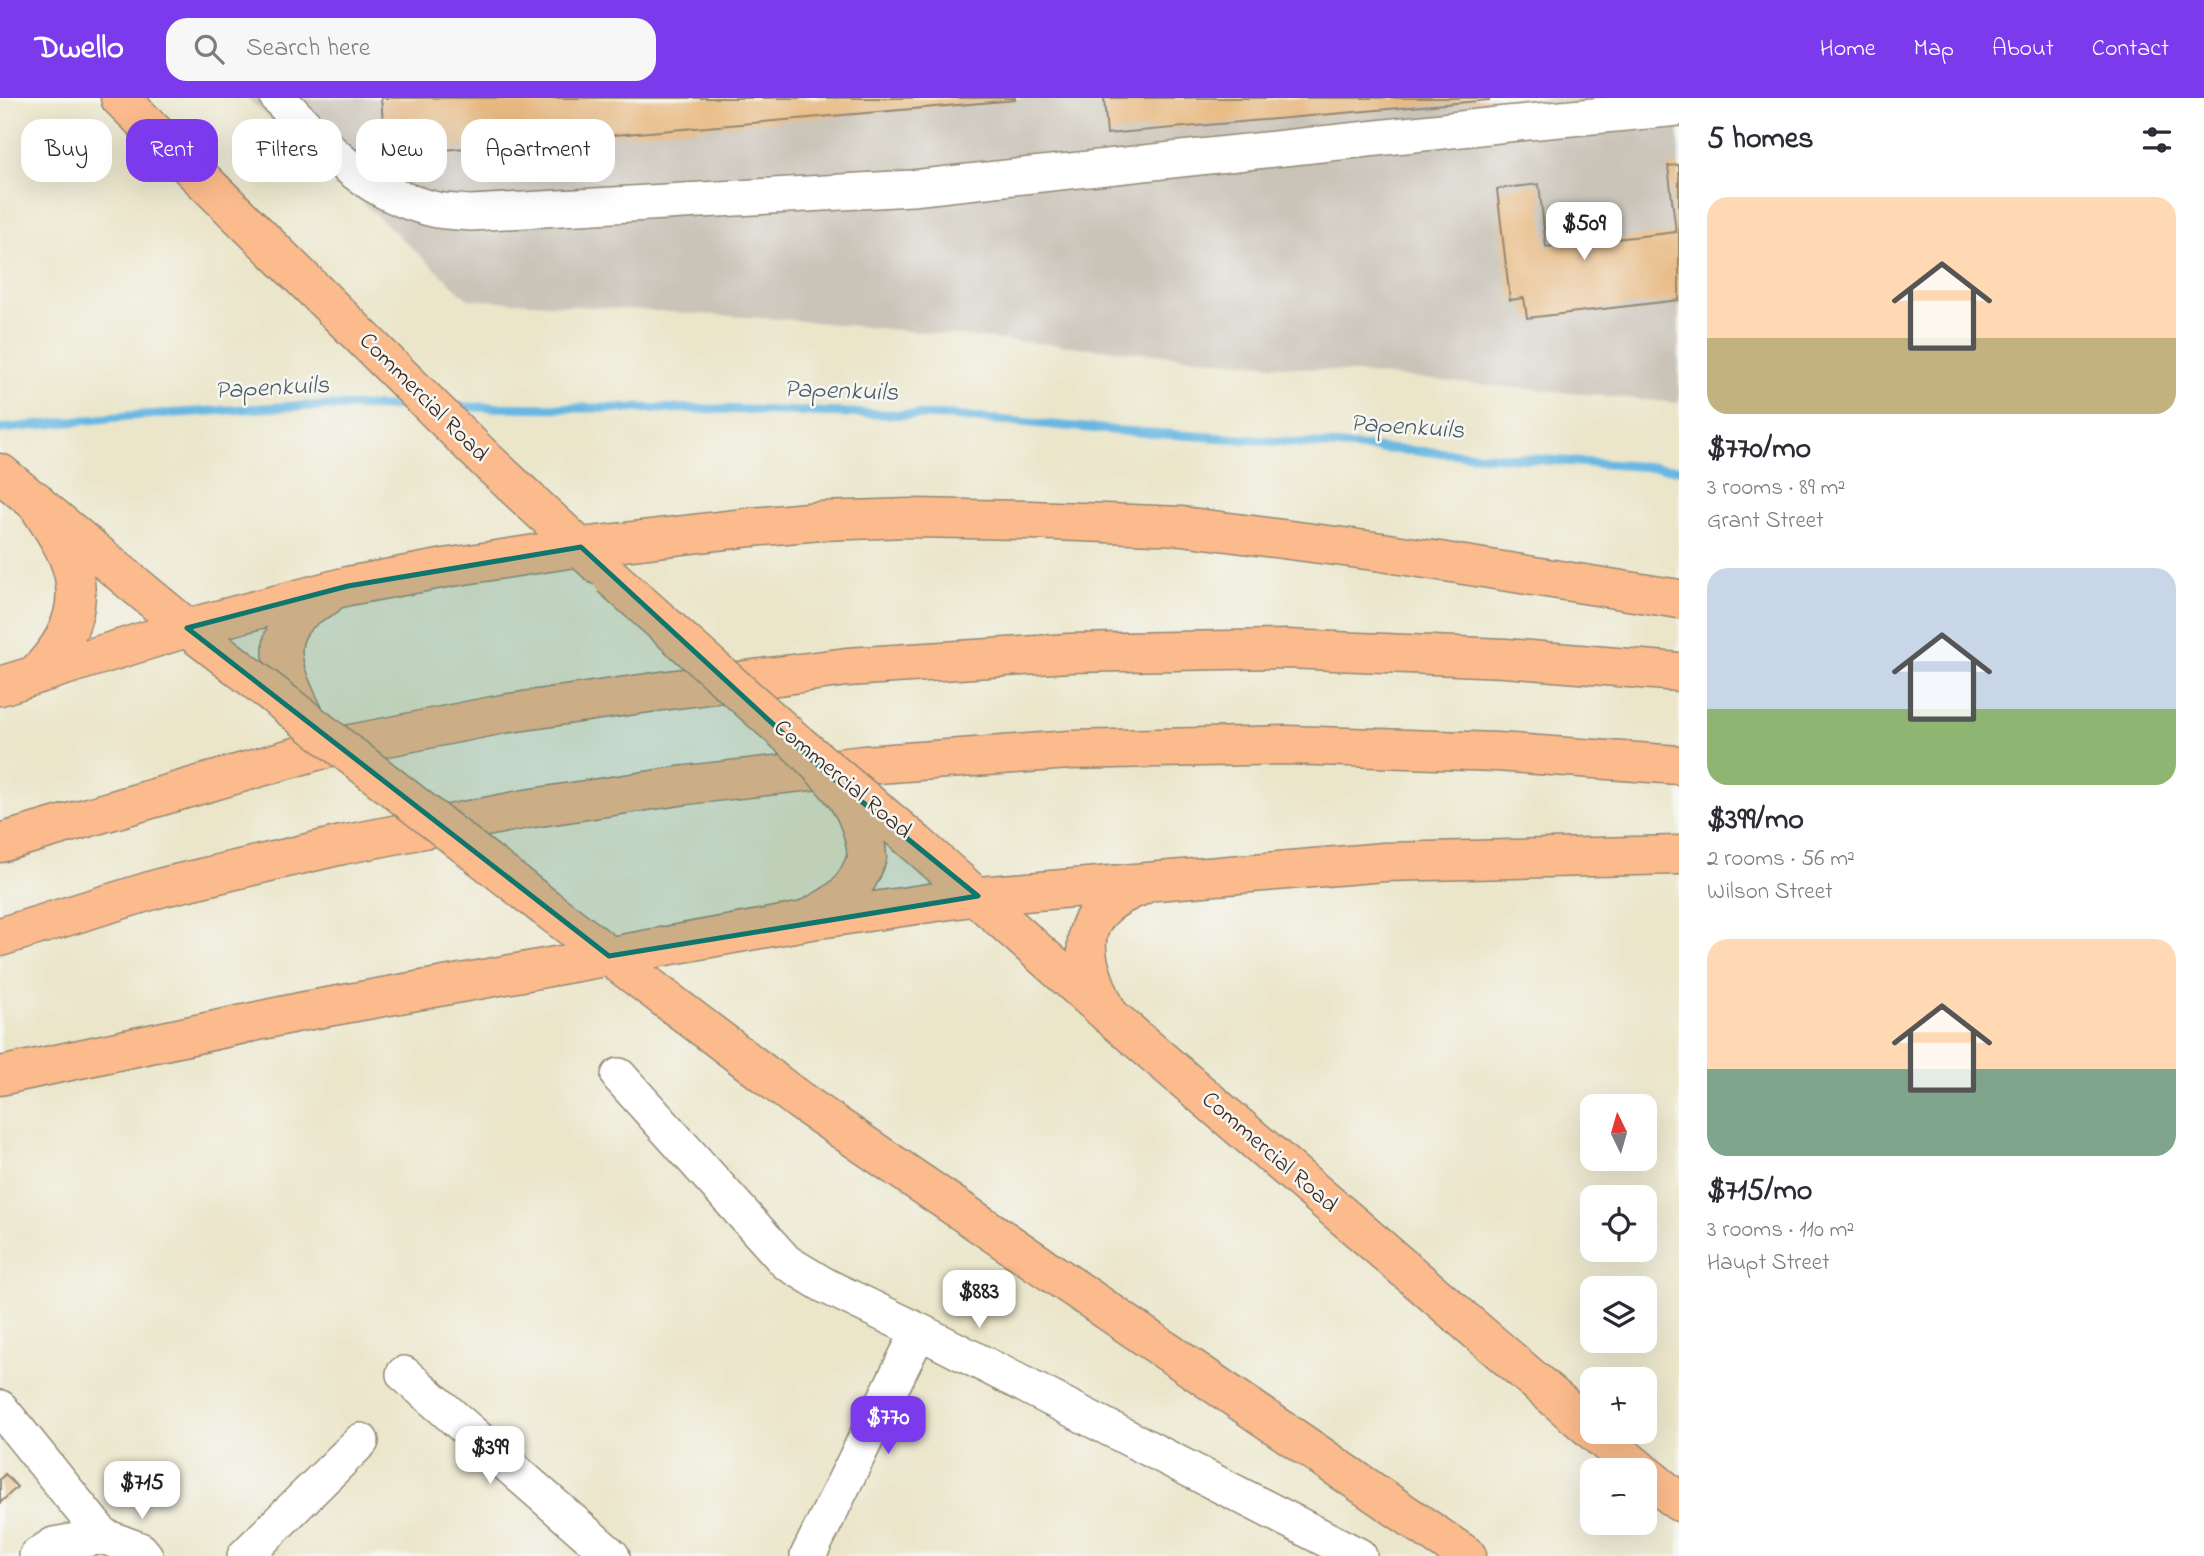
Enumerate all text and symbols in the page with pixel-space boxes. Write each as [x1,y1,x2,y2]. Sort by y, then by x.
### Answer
search box [166,18,656,81]
text: Dwello [35,25,124,73]
icon: search [190,30,228,68]
text: Search here [246,30,370,68]
text: Home [1820,32,1876,67]
text: Map [1914,32,1954,67]
text: About [1992,32,2054,67]
text: Contact [2092,32,2169,67]
text: 5 homes [1707,118,1814,162]
chip: Buy [21,119,112,182]
chip: Rent [126,119,218,182]
chip: Filters [232,119,342,182]
chip: New [356,119,447,182]
chip: Apartment [461,119,615,182]
icon: filters [2138,121,2176,159]
pin: $509 [1543,202,1625,262]
text: $509 [1562,208,1606,241]
icon: home [1879,243,2005,369]
street label: Commercial Road [350,325,496,471]
water label: Papenkuils [214,367,331,411]
water label: Papenkuils [783,371,900,413]
water label: Papenkuils [1349,405,1466,451]
text: $770/mo [1707,428,1811,472]
text: 3 rooms · 89 m² [1707,472,1845,505]
text: Grant Street [1707,505,1824,538]
icon: home [1879,614,2005,740]
street label: Commercial Road [765,712,919,849]
text: $399/mo [1707,799,1804,843]
text: 2 rooms · 56 m² [1707,843,1855,876]
text: Wilson Street [1707,876,1833,909]
icon: home [1879,985,2005,1111]
street label: Commercial Road [1193,1084,1345,1223]
north arrow [1580,1094,1657,1171]
map controls [1580,1094,1657,1535]
text: $715/mo [1707,1170,1812,1214]
button: locate [1580,1185,1657,1262]
text: 3 rooms · 110 m² [1707,1214,1854,1247]
text: Haupt Street [1707,1247,1830,1280]
pin: $883 [938,1270,1020,1330]
text: $883 [959,1276,999,1309]
button: layers [1580,1276,1657,1353]
button: + [1580,1367,1657,1444]
pin: $770 [847,1396,929,1456]
text: $770 [867,1402,909,1435]
pin: $399 [449,1426,531,1486]
text: $399 [471,1432,509,1465]
button: − [1580,1458,1657,1535]
pin: $715 [101,1462,183,1521]
text: $715 [120,1467,164,1500]

